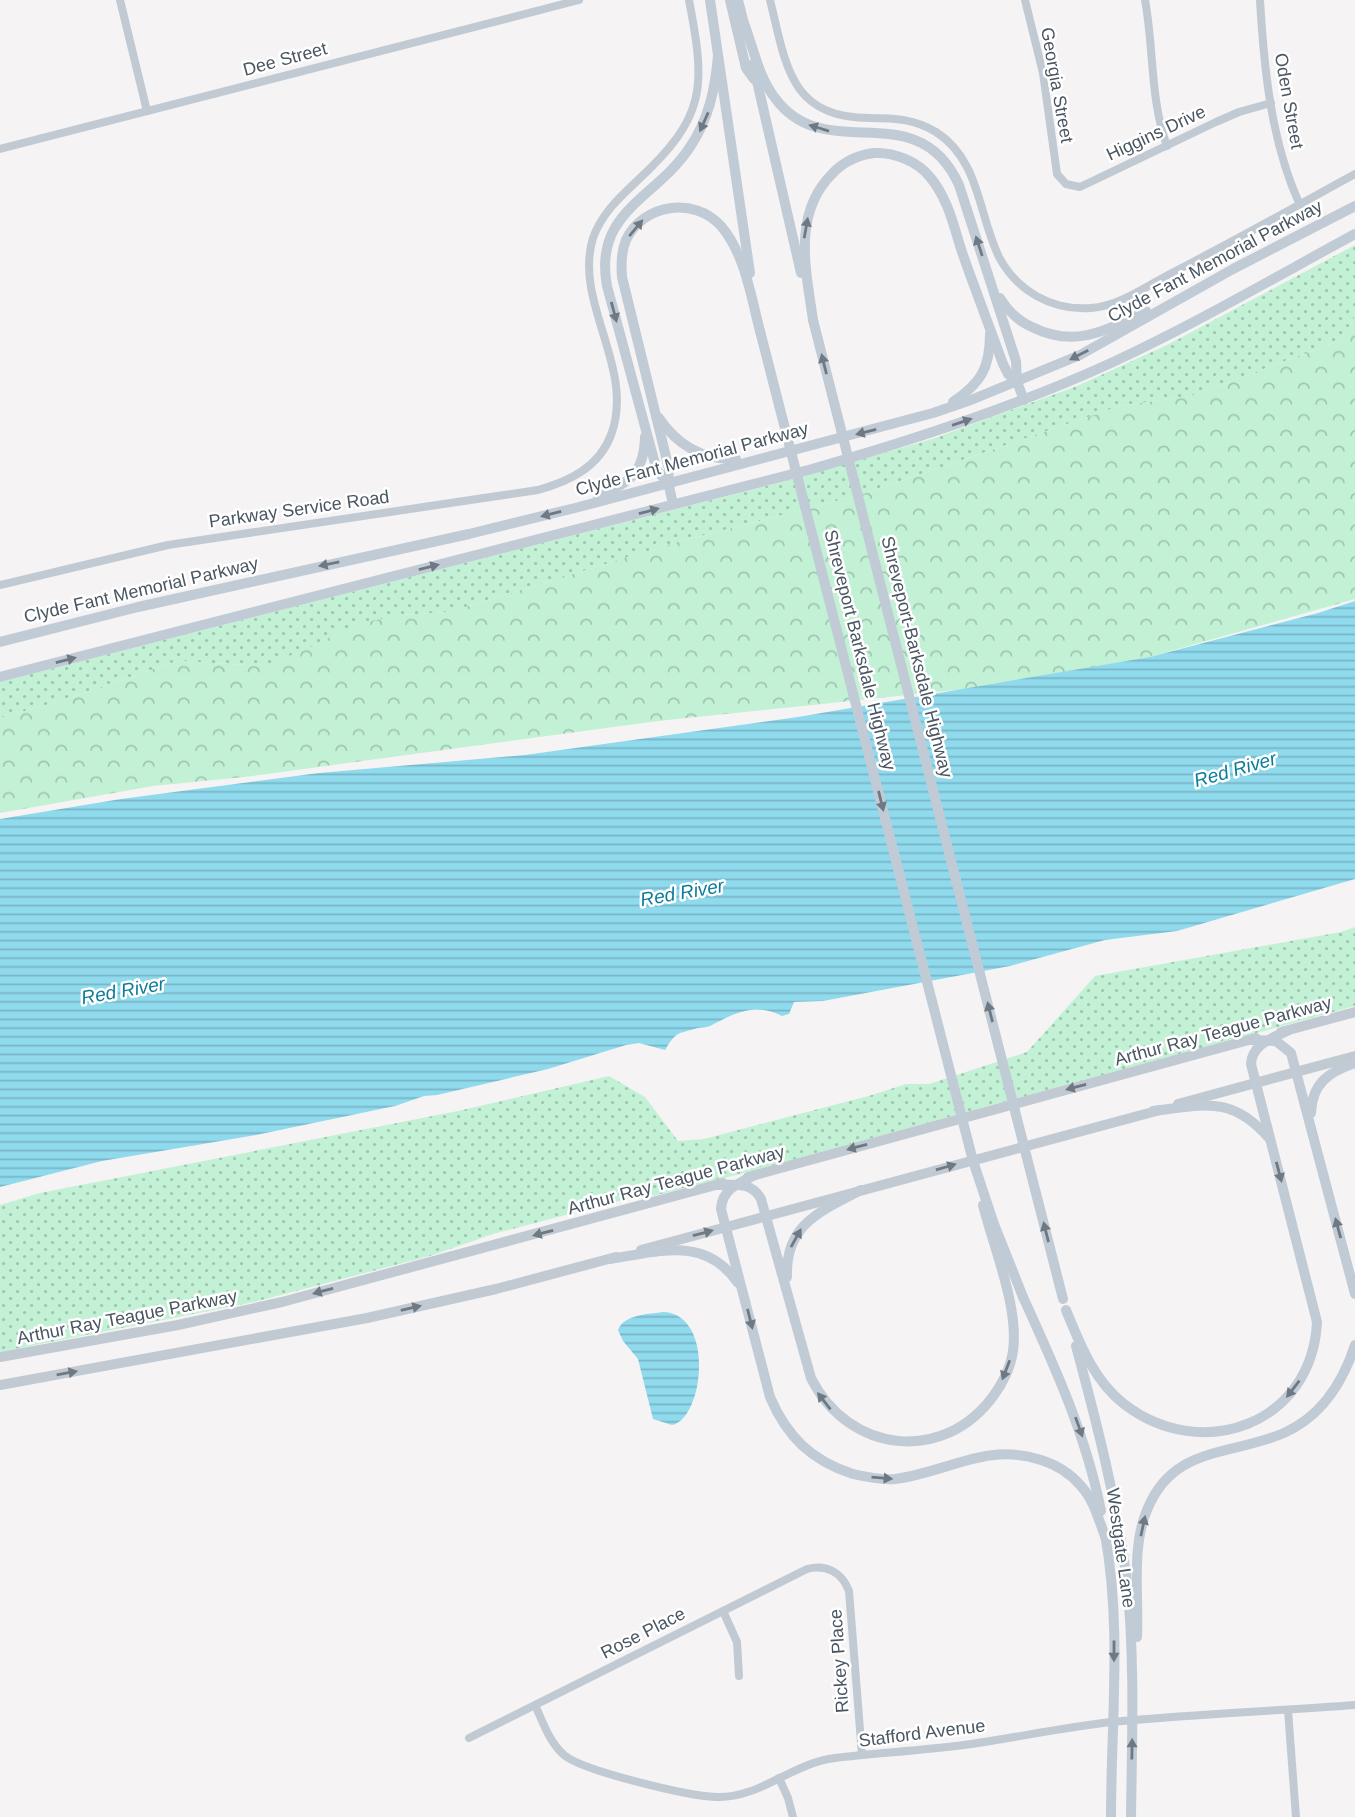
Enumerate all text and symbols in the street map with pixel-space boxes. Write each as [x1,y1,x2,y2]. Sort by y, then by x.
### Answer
street label: Georgia Street [1037,26,1077,144]
street label: Dee Street [241,38,329,80]
street label: Oden Street [1271,51,1307,151]
street label: Higgins Drive [1103,101,1209,165]
one-way arrow [698,112,710,132]
one-way arrow [808,122,829,132]
street label: Clyde Fant Memorial Parkway [1104,196,1326,326]
one-way arrow [801,217,812,239]
one-way arrow [628,219,644,237]
one-way arrow [973,235,984,256]
one-way arrow [609,301,620,323]
one-way arrow [1069,349,1089,360]
one-way arrow [818,353,829,375]
one-way arrow [952,416,973,427]
street label: Clyde Fant Memorial Parkway [573,418,811,500]
one-way arrow [855,427,877,438]
street label: Parkway Service Road [207,486,391,532]
one-way arrow [638,505,660,516]
one-way arrow [540,509,562,520]
street label: Shreveport Barksdale Highway [820,528,900,772]
street label: Shreveport-Barksdale Highway [877,534,957,780]
street label: Clyde Fant Memorial Parkway [22,553,260,627]
one-way arrow [318,559,340,570]
one-way arrow [418,561,440,572]
one-way arrow [55,654,77,665]
water label: Red River [1192,748,1279,791]
one-way arrow [876,790,887,812]
water label: Red River [639,875,726,910]
water label: Red River [80,973,167,1008]
street label: Arthur Ray Teague Parkway [1112,992,1334,1070]
one-way arrow [984,1001,995,1023]
one-way arrow [1065,1082,1087,1093]
street label: Arthur Ray Teague Parkway [565,1141,787,1219]
one-way arrow [846,1142,868,1153]
one-way arrow [935,1161,956,1171]
one-way arrow [1274,1161,1285,1183]
one-way arrow [1332,1216,1343,1238]
one-way arrow [1040,1221,1051,1243]
one-way arrow [532,1228,553,1238]
one-way arrow [693,1228,714,1238]
one-way arrow [790,1228,802,1247]
street label: Arthur Ray Teague Parkway [15,1286,239,1348]
one-way arrow [312,1287,333,1297]
one-way arrow [400,1302,422,1313]
one-way arrow [745,1308,756,1330]
one-way arrow [1001,1359,1012,1380]
one-way arrow [56,1367,78,1378]
one-way arrow [1287,1380,1301,1398]
one-way arrow [817,1392,832,1410]
one-way arrow [1074,1417,1085,1438]
one-way arrow [871,1473,893,1484]
street label: Westgate Lane [1103,1487,1139,1609]
one-way arrow [1137,1515,1148,1537]
street label: Rose Place [597,1603,689,1663]
street label: Rickey Place [825,1608,853,1714]
one-way arrow [1108,1640,1120,1662]
street label: Stafford Avenue [858,1715,986,1751]
one-way arrow [1127,1738,1138,1760]

